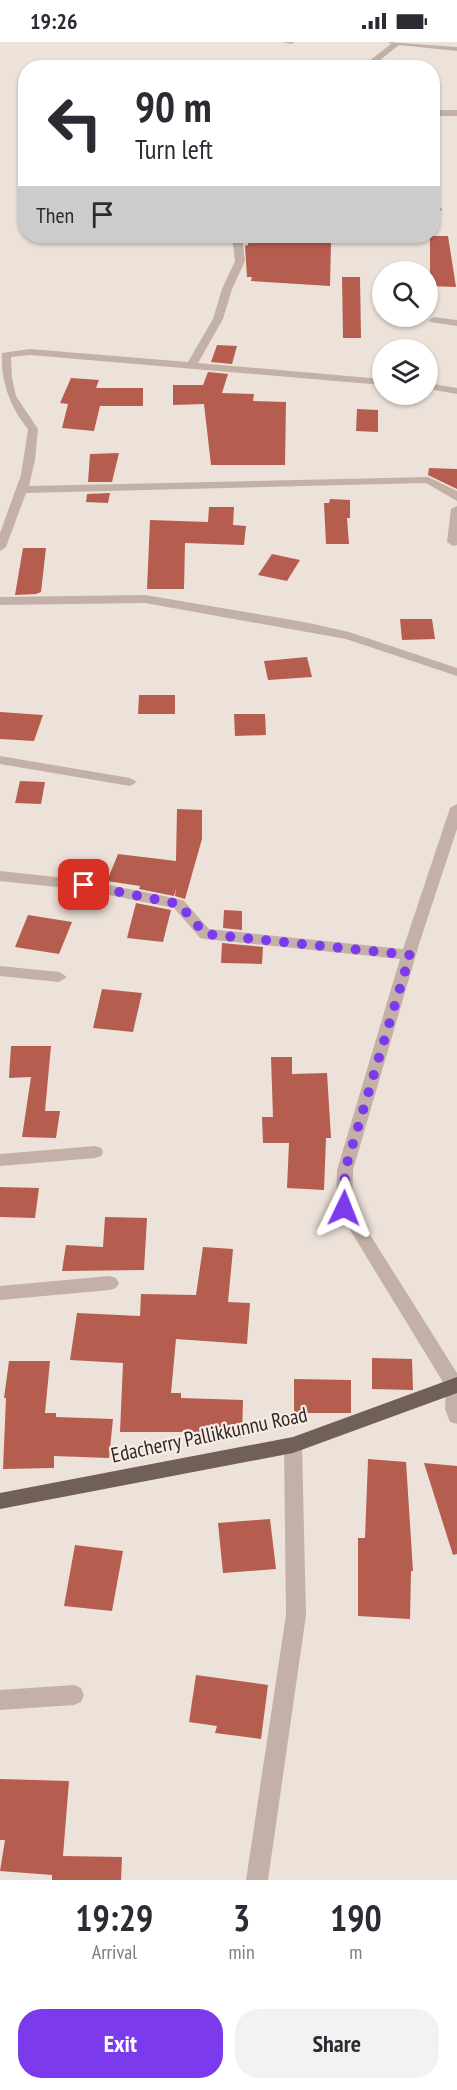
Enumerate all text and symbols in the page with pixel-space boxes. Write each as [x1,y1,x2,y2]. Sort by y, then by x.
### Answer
text: 19:26 [30,7,78,35]
text: 90 m [135,79,212,134]
icon: left [36,84,114,162]
text: Turn left [135,132,213,166]
icon: arrive [86,198,119,231]
text: Then [36,201,74,229]
map controls [372,261,438,405]
button: search [372,261,438,327]
button: layers [372,339,438,405]
pin [58,859,109,910]
icon: arrive [67,868,100,901]
position arrow [312,1176,376,1240]
street label: Edacherry Pallikkunnu Road [108,1401,310,1469]
text: 19:29 [75,1894,153,1941]
text: 3 [233,1894,250,1941]
text: 190 [330,1894,382,1941]
text: Arrival [92,1939,137,1965]
text: min [229,1939,255,1965]
text: m [349,1939,362,1965]
button: Exit [18,2009,223,2078]
button: Share [235,2009,439,2078]

